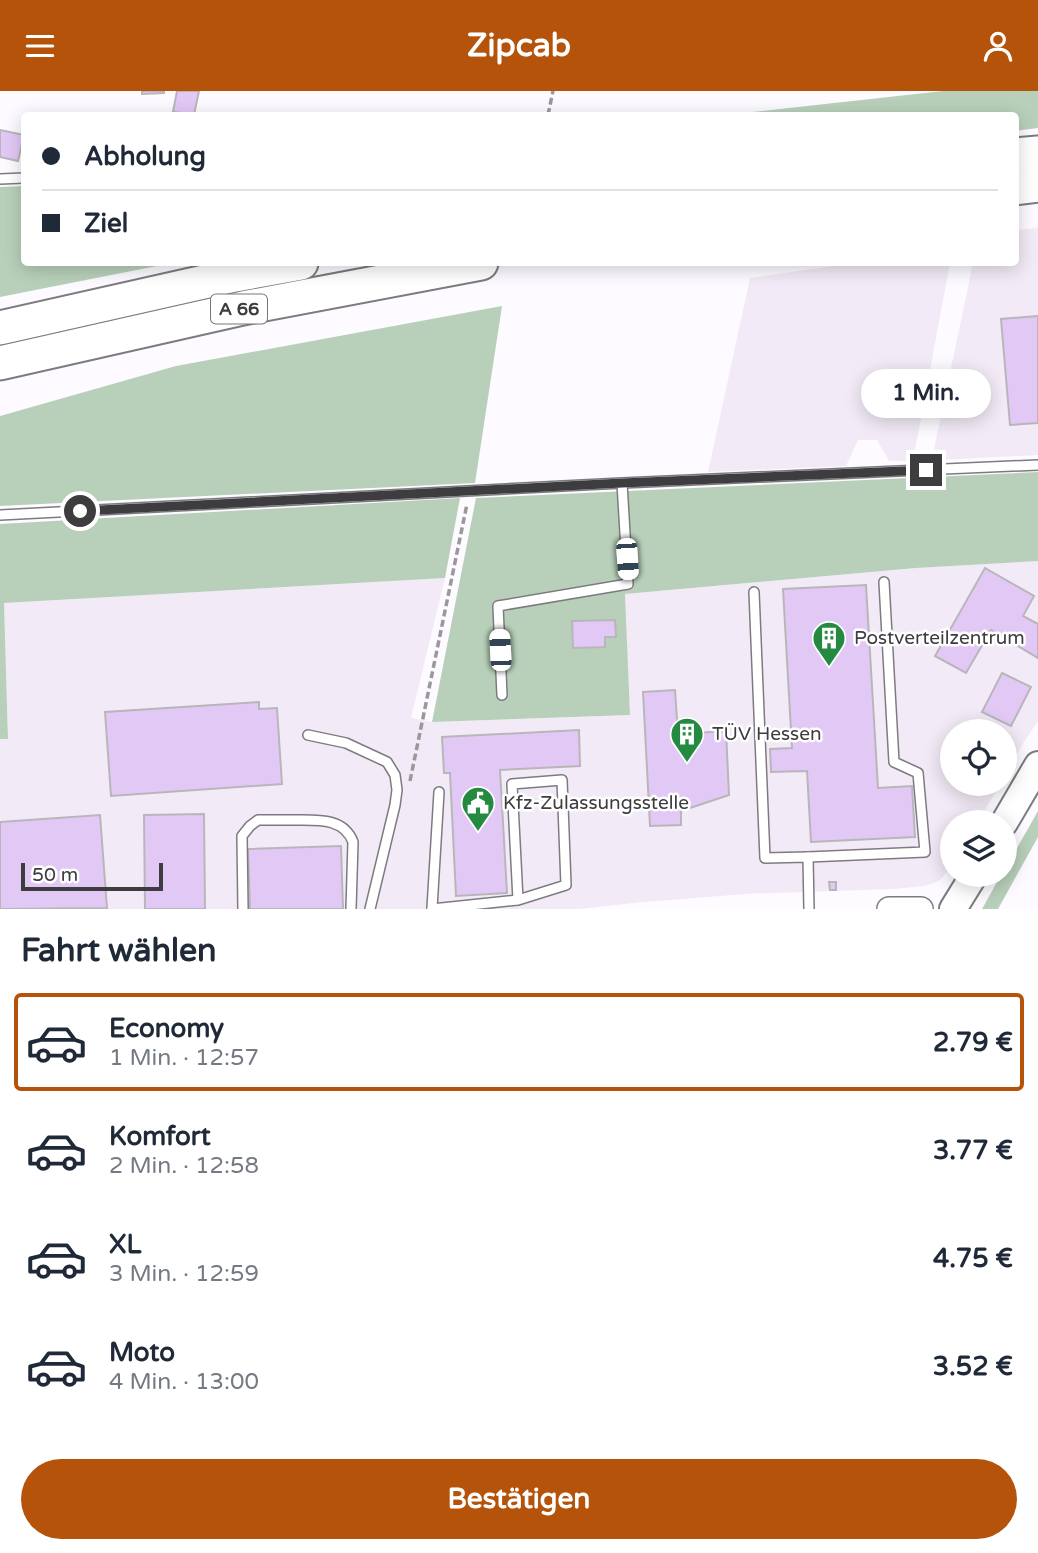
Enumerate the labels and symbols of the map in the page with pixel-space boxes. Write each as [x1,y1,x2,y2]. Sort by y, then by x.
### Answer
road number: A 66 [211,295,267,323]
callout: 1 Min. [861,369,991,417]
route end [910,454,942,486]
route start [64,495,96,527]
car [616,537,639,581]
building icon: Postverteilzentrum [810,619,848,668]
place label: Postverteilzentrum [854,627,1025,649]
car [489,628,512,672]
building icon: TÜV Hessen [668,715,706,764]
place label: TÜV Hessen [712,723,822,745]
public building icon: Kfz-Zulassungsstelle [459,784,497,833]
place label: Kfz-Zulassungsstelle [503,792,689,814]
scale bar [21,860,163,892]

